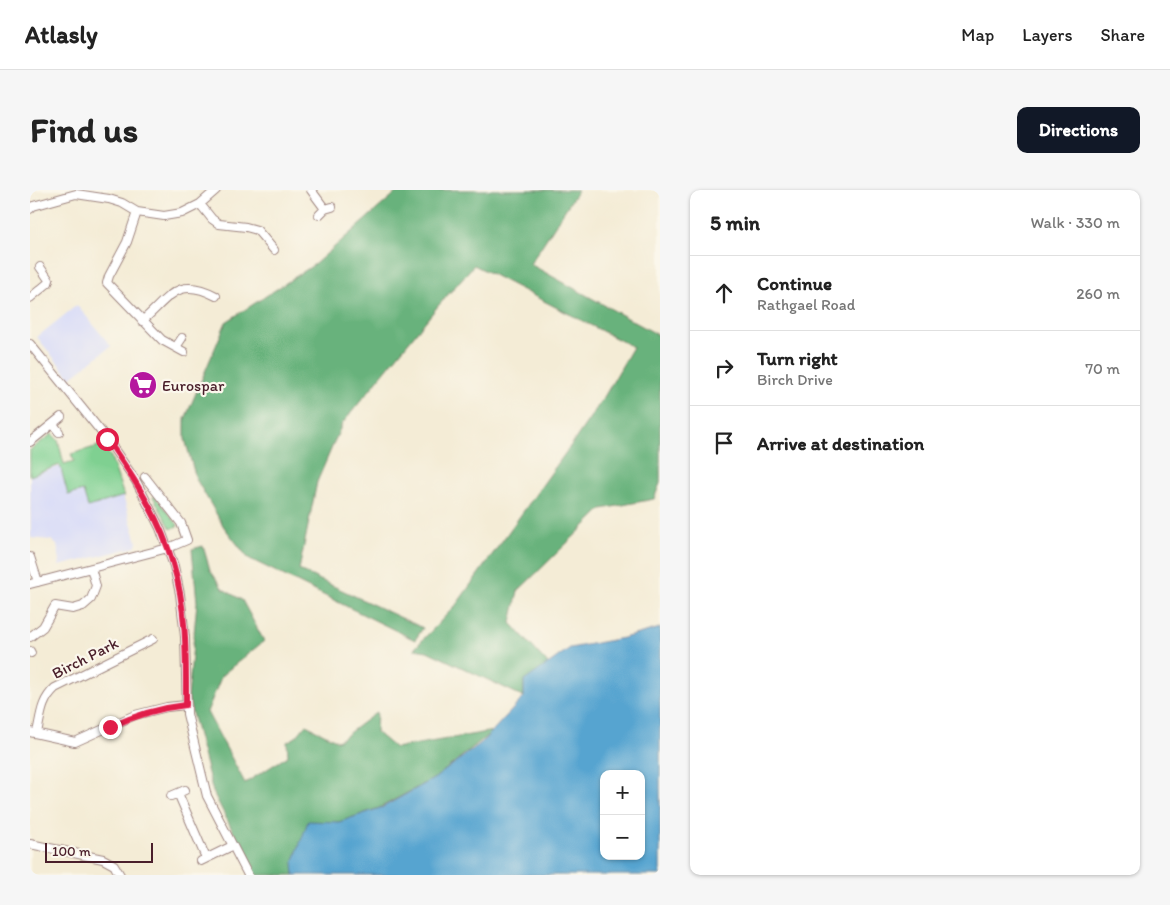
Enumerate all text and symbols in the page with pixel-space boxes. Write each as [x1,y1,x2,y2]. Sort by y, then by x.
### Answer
text: Atlasly [25,20,98,49]
text: Map [961,24,994,46]
text: Layers [1022,24,1072,46]
text: Share [1100,24,1145,46]
button: Directions [1017,107,1140,153]
text: Find us [30,109,138,151]
text: 5 min [710,210,760,235]
text: Walk · 330 m [1030,213,1120,232]
text: Continue [757,272,832,295]
icon: ahead [710,279,738,307]
text: 260 m [1076,284,1120,303]
text: Rathgael Road [757,295,855,314]
text: Turn right [757,347,838,370]
icon: right [710,354,738,382]
text: 70 m [1085,359,1120,378]
supermarket icon: Eurospar [128,370,158,400]
text: Birch Drive [757,370,833,389]
place label: Eurospar [162,376,225,395]
route start [96,428,119,451]
icon: arrive [710,429,738,457]
text: Arrive at destination [757,432,924,455]
street label: Birch Park [49,633,121,683]
route end [99,716,122,739]
map controls [600,770,645,860]
button: + [600,770,645,815]
button: − [600,815,645,860]
scale bar [45,840,152,863]
text: 100 m [52,843,91,860]

